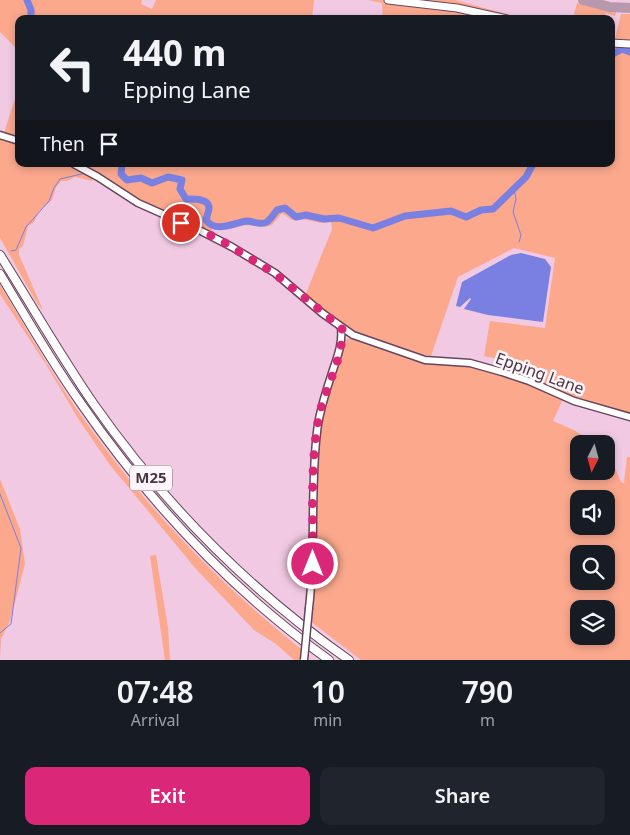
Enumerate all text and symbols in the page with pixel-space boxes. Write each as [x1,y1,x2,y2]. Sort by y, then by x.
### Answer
text: 440 m [123,29,226,76]
icon: left [40,35,105,100]
text: Epping Lane [123,74,251,104]
icon: arrive [95,130,123,158]
text: Then [40,131,85,157]
pin [160,202,202,244]
icon: arrive [167,209,195,237]
street label: Epping Lane [493,347,587,399]
north arrow [570,435,615,480]
map controls [570,435,615,645]
road number: M25 [130,466,172,490]
button: sound [570,490,615,535]
position arrow [286,537,338,589]
button: search [570,545,615,590]
button: layers [570,600,615,645]
text: 07:48 [117,671,194,712]
text: 10 [311,671,345,712]
text: 790 [462,671,513,712]
text: Arrival [131,709,180,731]
text: min [313,709,342,731]
text: m [480,709,495,731]
button: Exit [25,767,310,825]
button: Share [320,767,605,825]

